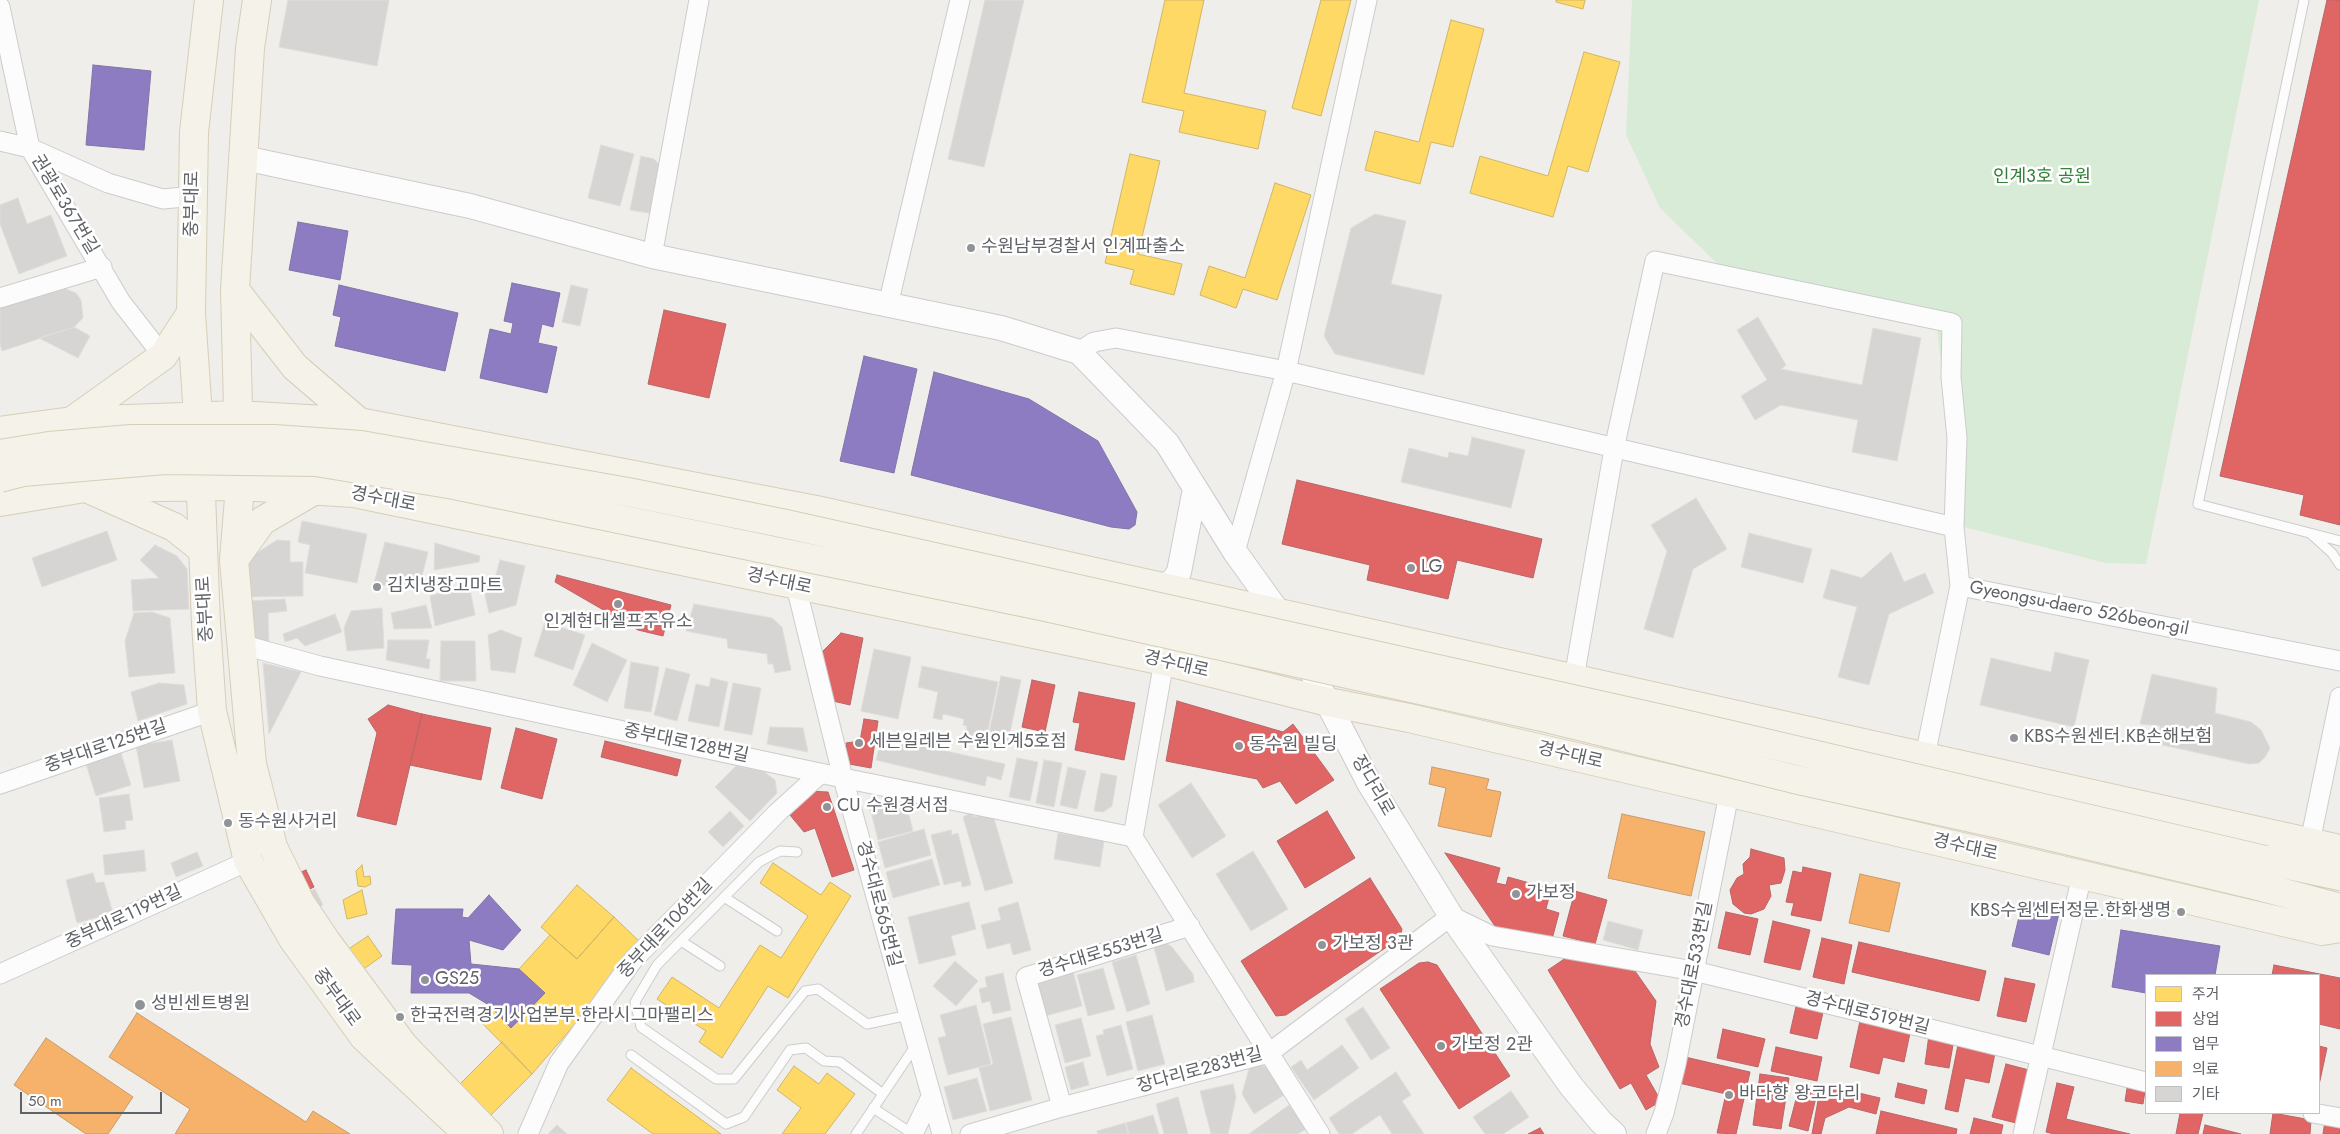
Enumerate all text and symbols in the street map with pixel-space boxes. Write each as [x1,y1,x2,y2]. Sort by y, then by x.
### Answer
street label: 권광로367번길 [26,151,102,259]
park label: 인계3호 공원 [1993,167,2091,189]
street label: 중부대로 [182,171,204,237]
place label: 수원남부경찰서 인계파출소 [981,237,1185,259]
marker: 수원남부경찰서 인계파출소 [965,242,977,254]
street label: 경수대로 [348,483,418,517]
place label: LG [1421,557,1443,579]
marker: LG [1405,562,1417,574]
street label: 경수대로 [744,565,814,599]
street label: 중부대로 [193,575,219,643]
place label: 김치냉장고마트 [387,576,503,598]
street label: Gyeongsu-daero 526beon-gil [1968,577,2190,641]
marker: 김치냉장고마트 [371,581,383,593]
marker: 인계현대셀프주유소 [612,598,624,610]
place label: 인계현대셀프주유소 [543,612,693,634]
street label: 경수대로 [1141,647,1211,683]
street label: 중부대로125번길 [42,716,170,778]
street label: 중부대로128번길 [621,720,751,768]
place label: KBS수원센터.KB손해보험 [2024,727,2212,749]
place label: 세븐일레븐 수원인계5호점 [869,732,1067,754]
marker: KBS수원센터.KB손해보험 [2008,732,2020,744]
place label: 동수원 빌딩 [1249,735,1337,757]
marker: 세븐일레븐 수원인계5호점 [853,737,865,749]
street label: 경수대로 [1535,738,1605,774]
marker: 동수원 빌딩 [1233,740,1245,752]
street label: 장다리로 [1346,752,1398,820]
place label: CU 수원경서점 [837,796,949,818]
marker: CU 수원경서점 [821,801,833,813]
place label: 동수원사거리 [238,812,337,834]
marker: 동수원사거리 [222,817,234,829]
street label: 경수대로 [1930,830,2000,866]
street label: 경수대로565번길 [851,838,905,970]
street label: 중부대로106번길 [614,875,718,983]
street label: 중부대로119번길 [62,882,186,954]
place label: 가보정 [1526,883,1576,905]
marker: 가보정 [1510,888,1522,900]
street label: 경수대로533번길 [1672,900,1718,1030]
place label: KBS수원센터정문.한화생명 [1970,901,2171,923]
marker: KBS수원센터정문.한화생명 [2175,906,2187,918]
street label: 경수대로553번길 [1036,925,1166,983]
place label: 가보정 3관 [1332,934,1413,956]
marker: 가보정 3관 [1316,939,1328,951]
street label: 중부대로 [308,965,364,1031]
place label: GS25 [435,969,479,991]
marker: GS25 [419,974,431,986]
legend [2145,974,2320,1114]
text: 주거 [2192,983,2220,1005]
street label: 경수대로519번길 [1802,988,1932,1040]
place label: 성빈센트병원 [151,994,250,1016]
marker: 성빈센트병원 [133,998,147,1012]
place label: 한국전력경기사업본부.한라시그마팰리스 [410,1006,713,1028]
text: 상업 [2192,1008,2220,1030]
marker: 한국전력경기사업본부.한라시그마팰리스 [394,1011,406,1023]
text: 업무 [2192,1033,2220,1055]
place label: 가보정 2관 [1451,1035,1533,1057]
marker: 가보정 2관 [1435,1040,1447,1052]
street label: 장다리로283번길 [1135,1044,1265,1098]
text: 의료 [2192,1058,2220,1080]
scale bar [22,1082,165,1114]
text: 기타 [2192,1083,2220,1105]
place label: 바다향 왕코다리 [1739,1084,1860,1106]
marker: 바다향 왕코다리 [1723,1089,1735,1101]
text: 50 m [28,1090,62,1112]

